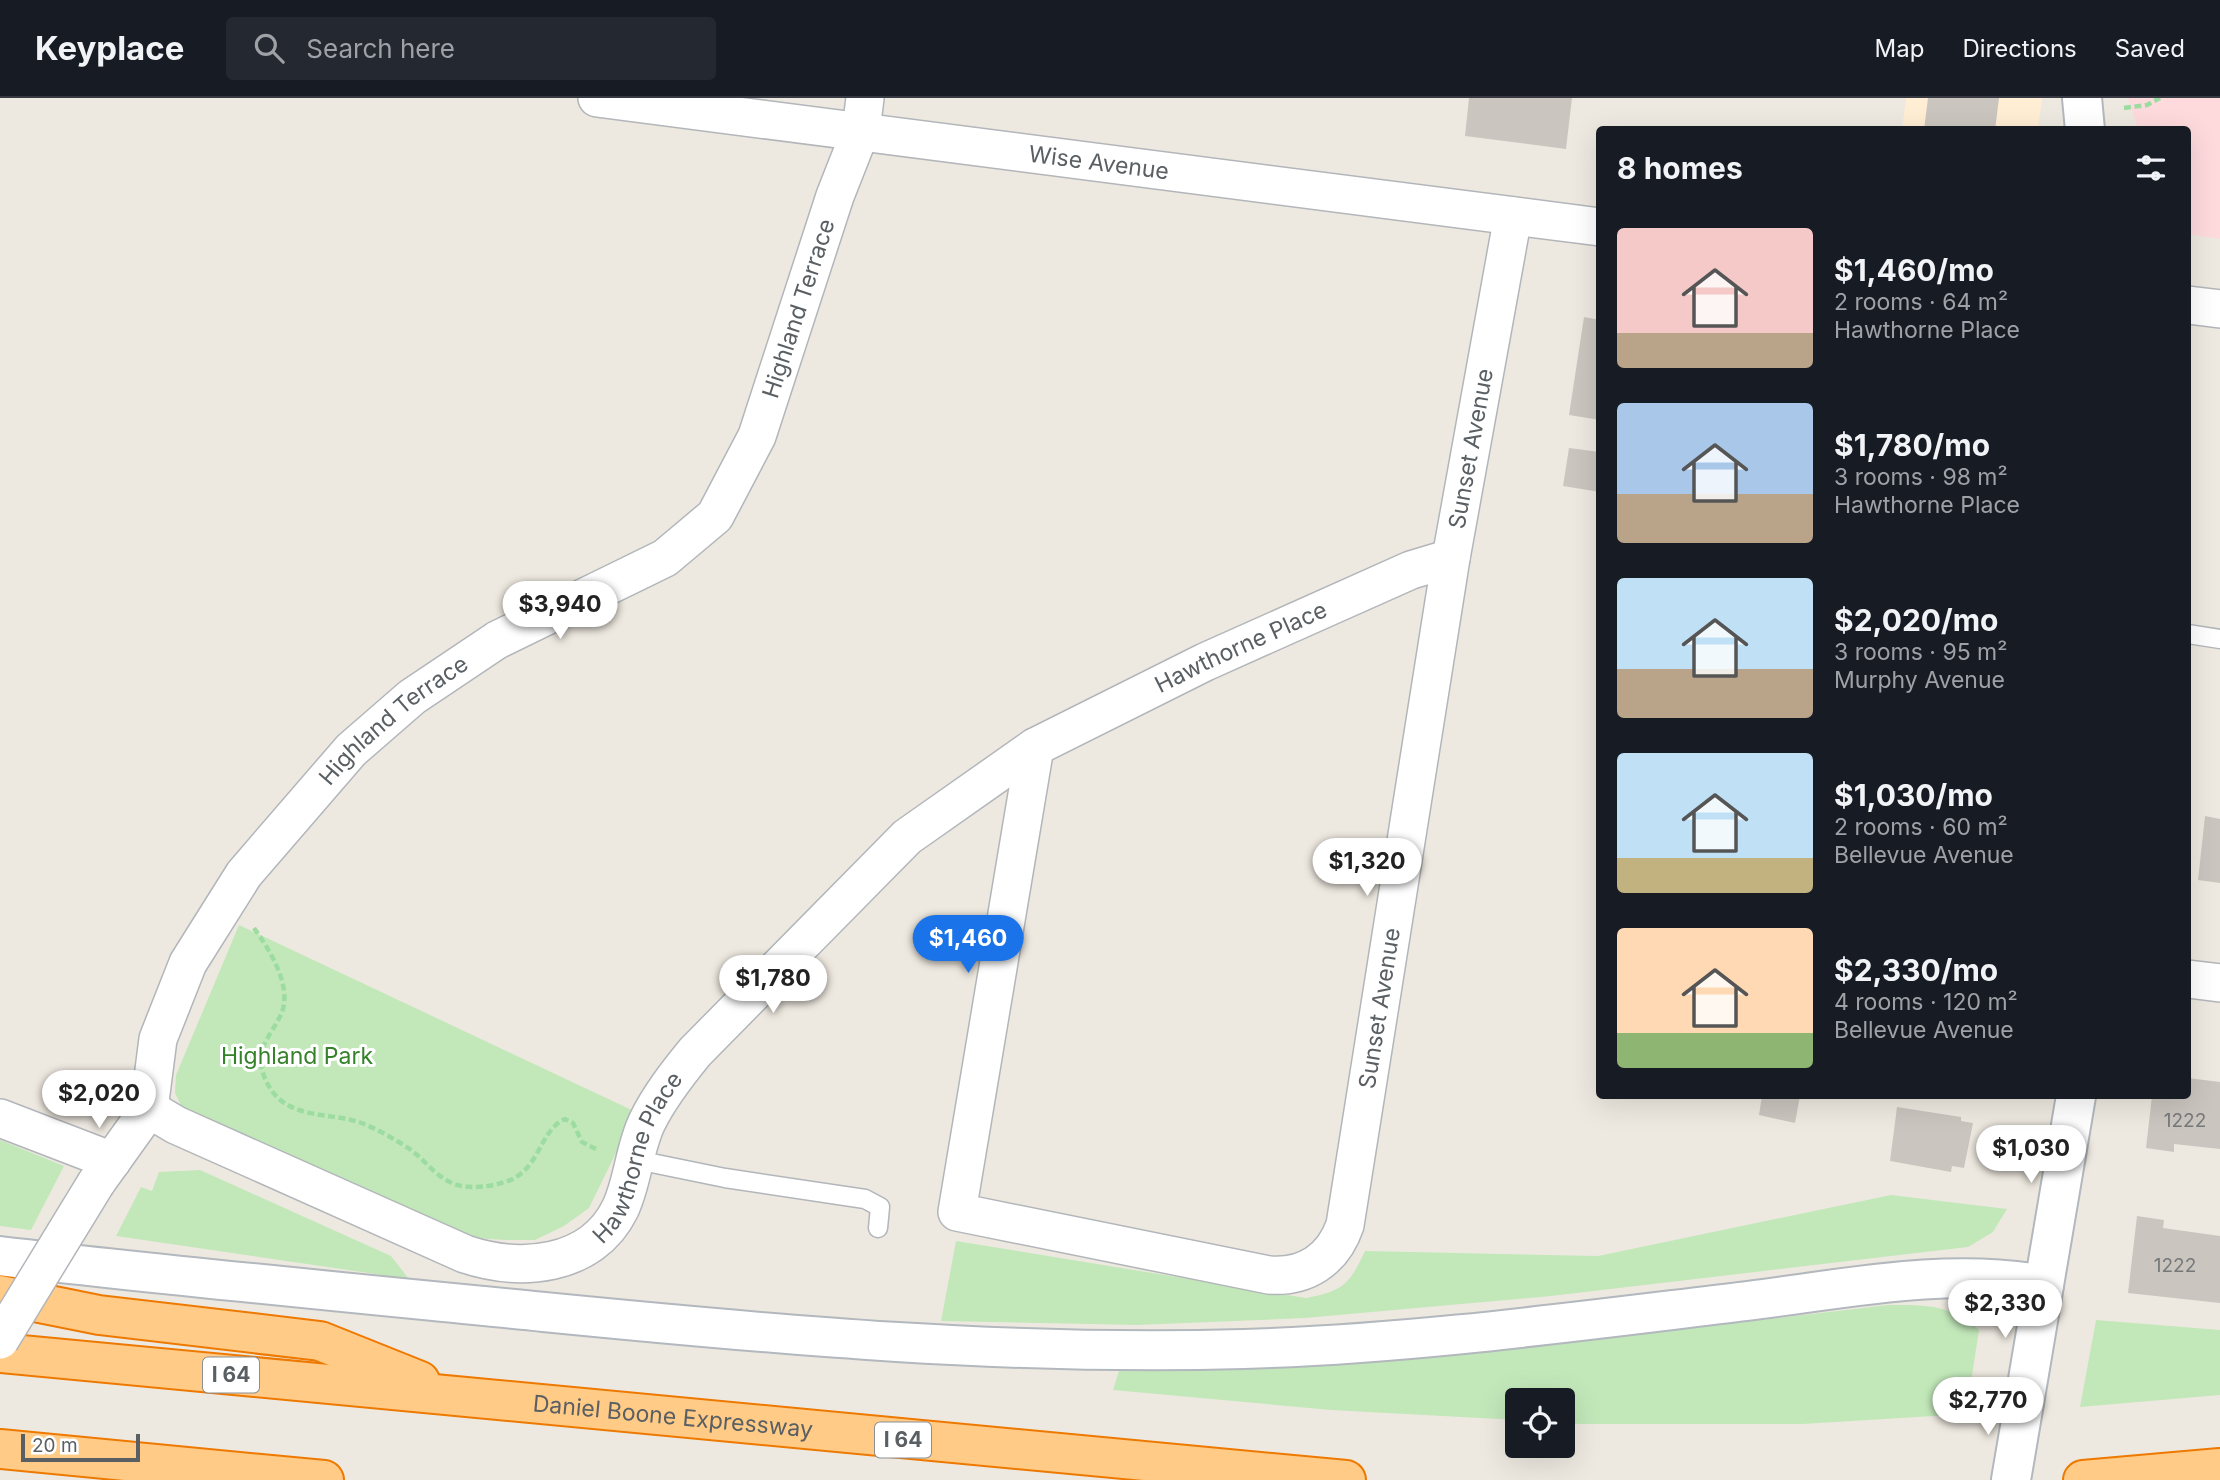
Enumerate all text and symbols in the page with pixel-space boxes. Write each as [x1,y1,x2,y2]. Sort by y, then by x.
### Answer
search box [226,17,716,80]
text: Keyplace [35,28,184,68]
icon: search [250,29,288,67]
text: Search here [306,33,455,64]
text: Map [1875,34,1924,63]
text: Directions [1962,34,2077,63]
text: Saved [2115,34,2185,63]
street label: Wise Avenue [1027,140,1171,185]
icon: filters [2132,149,2170,187]
text: 8 homes [1617,150,1743,186]
street label: Highland Terrace [756,215,841,402]
text: $1,460/mo [1834,252,1994,288]
icon: home [1673,256,1757,340]
text: 2 rooms · 64 m² [1834,288,2008,316]
text: Hawthorne Place [1834,316,2020,344]
street label: Sunset Avenue [1443,366,1499,531]
text: $1,780/mo [1834,427,1990,463]
icon: home [1673,431,1757,515]
text: 3 rooms · 98 m² [1834,463,2008,491]
text: Hawthorne Place [1834,491,2020,519]
pin: $3,940 [503,582,617,641]
text: $3,940 [519,590,601,618]
street label: Hawthorne Place [1150,595,1331,699]
text: $2,020/mo [1834,602,1998,638]
icon: home [1673,606,1757,690]
text: 3 rooms · 95 m² [1834,638,2007,666]
street label: Highland Terrace [313,650,473,791]
text: Murphy Avenue [1834,666,2005,694]
text: $1,030/mo [1834,777,1993,813]
icon: home [1673,781,1757,865]
text: 2 rooms · 60 m² [1834,813,2008,841]
pin: $1,320 [1310,838,1424,898]
text: Bellevue Avenue [1834,841,2014,869]
text: $1,320 [1329,847,1405,875]
pin: $1,460 [911,916,1025,975]
text: $1,460 [929,924,1007,952]
street label: Sunset Avenue [1353,926,1406,1091]
text: $2,330/mo [1834,952,1998,988]
pin: $1,780 [716,956,830,1015]
icon: home [1673,956,1757,1040]
text: $1,780 [735,964,811,992]
text: 4 rooms · 120 m² [1834,988,2018,1016]
text: Bellevue Avenue [1834,1016,2014,1044]
park label: Highland Park [221,1042,373,1070]
street label: Hawthorne Place [587,1066,688,1249]
pin: $2,020 [42,1070,156,1130]
text: $2,020 [58,1079,140,1107]
house number: 1222 [2164,1109,2206,1132]
pin: $1,030 [1974,1126,2088,1185]
text: $1,030 [1992,1134,2070,1162]
house number: 1222 [2154,1254,2196,1277]
pin: $2,330 [1948,1280,2062,1340]
text: $2,330 [1964,1289,2046,1317]
road number: I 64 [203,1358,259,1392]
pin: $2,770 [1931,1378,2045,1437]
text: $2,770 [1949,1386,2028,1414]
map controls [1505,1388,1575,1458]
button: locate [1505,1388,1575,1458]
street label: Daniel Boone Expressway [532,1389,814,1444]
road number: I 64 [875,1422,931,1458]
scale bar [21,1431,140,1463]
text: 20 m [32,1434,78,1457]

